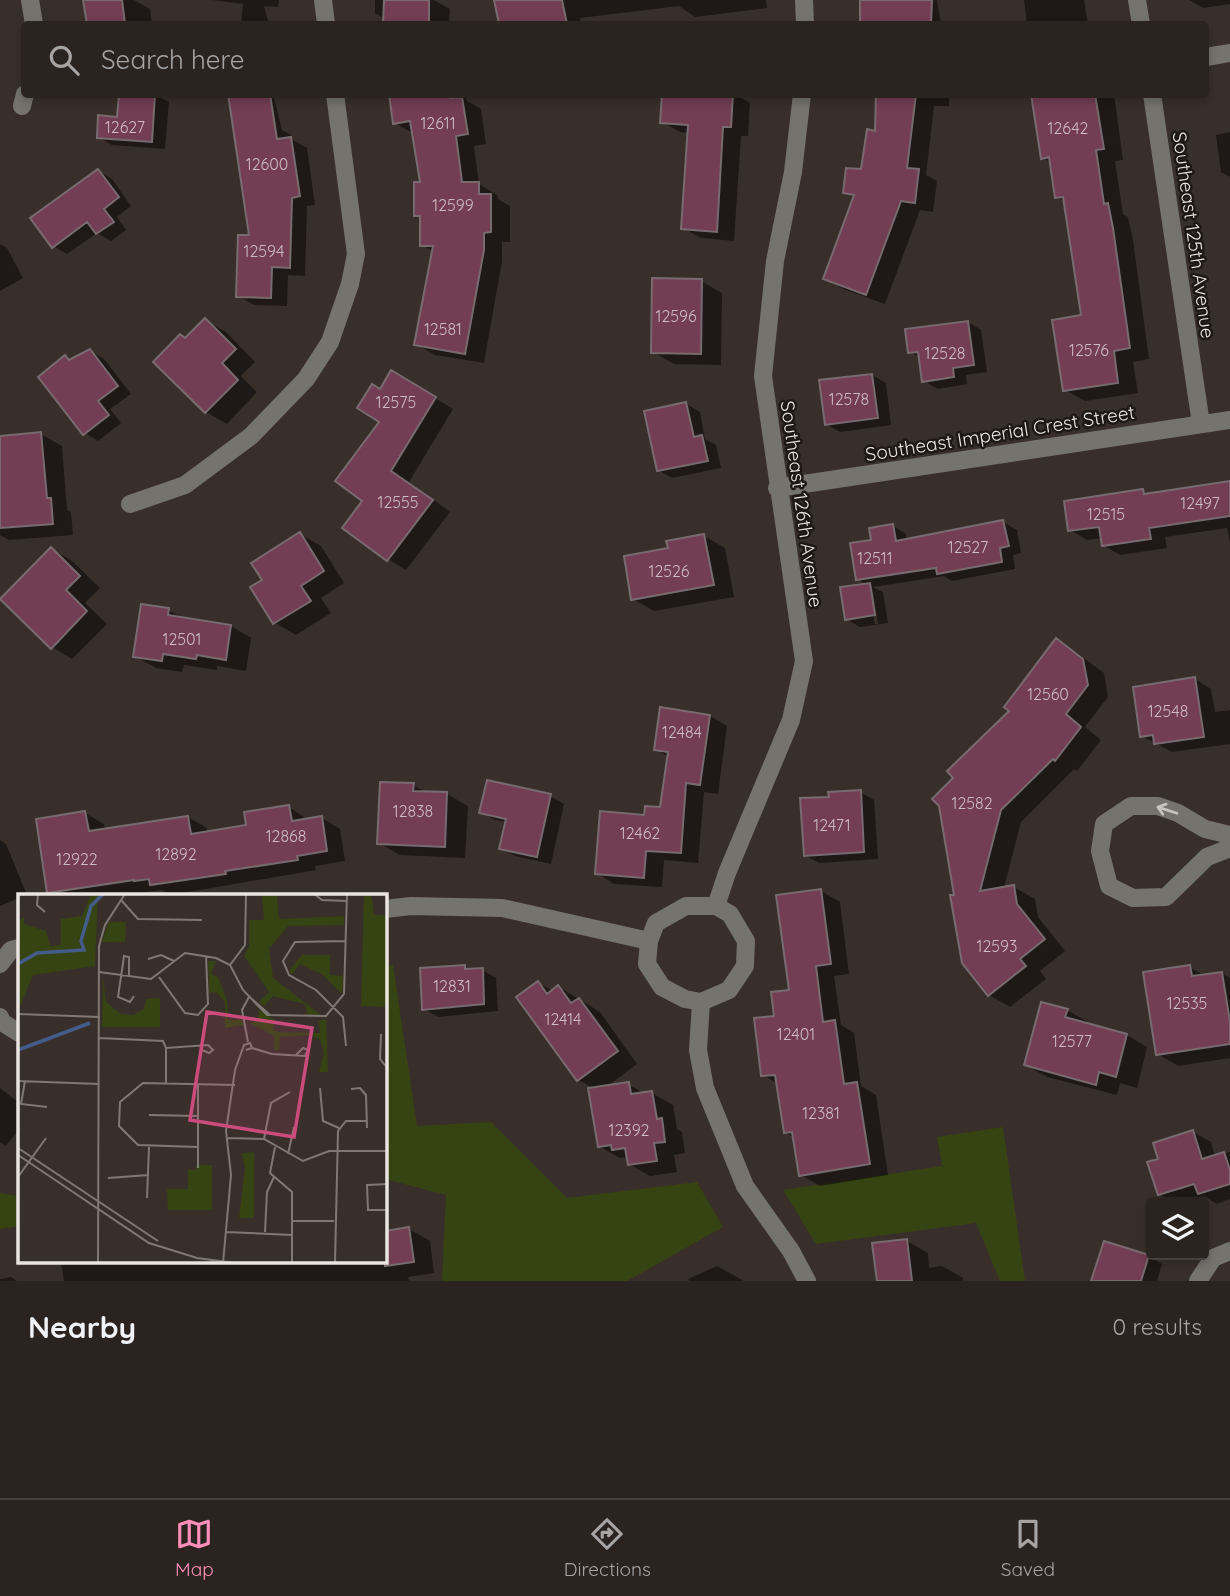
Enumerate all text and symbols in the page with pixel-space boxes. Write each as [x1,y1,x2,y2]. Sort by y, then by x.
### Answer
search box [21,21,1209,98]
icon: search [45,41,83,79]
text: Search here [101,43,245,76]
house number: 12611 [420,113,456,133]
house number: 12627 [105,117,145,137]
house number: 12642 [1048,118,1089,138]
street label: Southeast 125th Avenue [1168,130,1220,340]
house number: 12600 [246,154,288,174]
house number: 12599 [432,195,474,215]
house number: 12594 [244,241,284,261]
house number: 12596 [655,306,697,326]
house number: 12581 [424,319,462,339]
house number: 12576 [1069,340,1109,360]
house number: 12528 [924,343,966,363]
house number: 12578 [829,389,869,409]
house number: 12575 [376,392,416,412]
street label: Southeast 126th Avenue [776,399,828,609]
street label: Southeast Imperial Crest Street [864,400,1136,466]
house number: 12555 [378,492,418,512]
house number: 12497 [1180,493,1220,513]
house number: 12515 [1087,504,1125,524]
house number: 12527 [948,537,988,557]
house number: 12511 [857,548,893,568]
house number: 12526 [649,561,690,581]
house number: 12501 [163,629,201,649]
house number: 12560 [1027,684,1069,704]
house number: 12548 [1148,701,1188,721]
house number: 12484 [662,722,702,742]
house number: 12582 [951,793,993,813]
house number: 12838 [393,801,433,821]
one-way arrow [1157,803,1179,815]
house number: 12471 [813,815,851,835]
house number: 12462 [620,823,660,843]
house number: 12868 [266,826,306,846]
house number: 12892 [155,844,197,864]
house number: 12922 [56,849,98,869]
inset map [18,894,387,1264]
house number: 12593 [977,936,1017,956]
house number: 12831 [433,976,471,996]
house number: 12535 [1167,993,1207,1013]
house number: 12414 [545,1009,581,1029]
house number: 12401 [777,1024,815,1044]
house number: 12577 [1052,1031,1092,1051]
house number: 12381 [802,1103,840,1123]
house number: 12392 [609,1120,650,1140]
map controls [1146,1197,1209,1260]
button: layers [1146,1197,1209,1260]
text: Nearby [28,1308,136,1346]
text: 0 results [1113,1312,1202,1341]
tab: Map [175,1515,214,1581]
tab: Directions [564,1515,651,1581]
tab: Saved [1001,1515,1055,1581]

